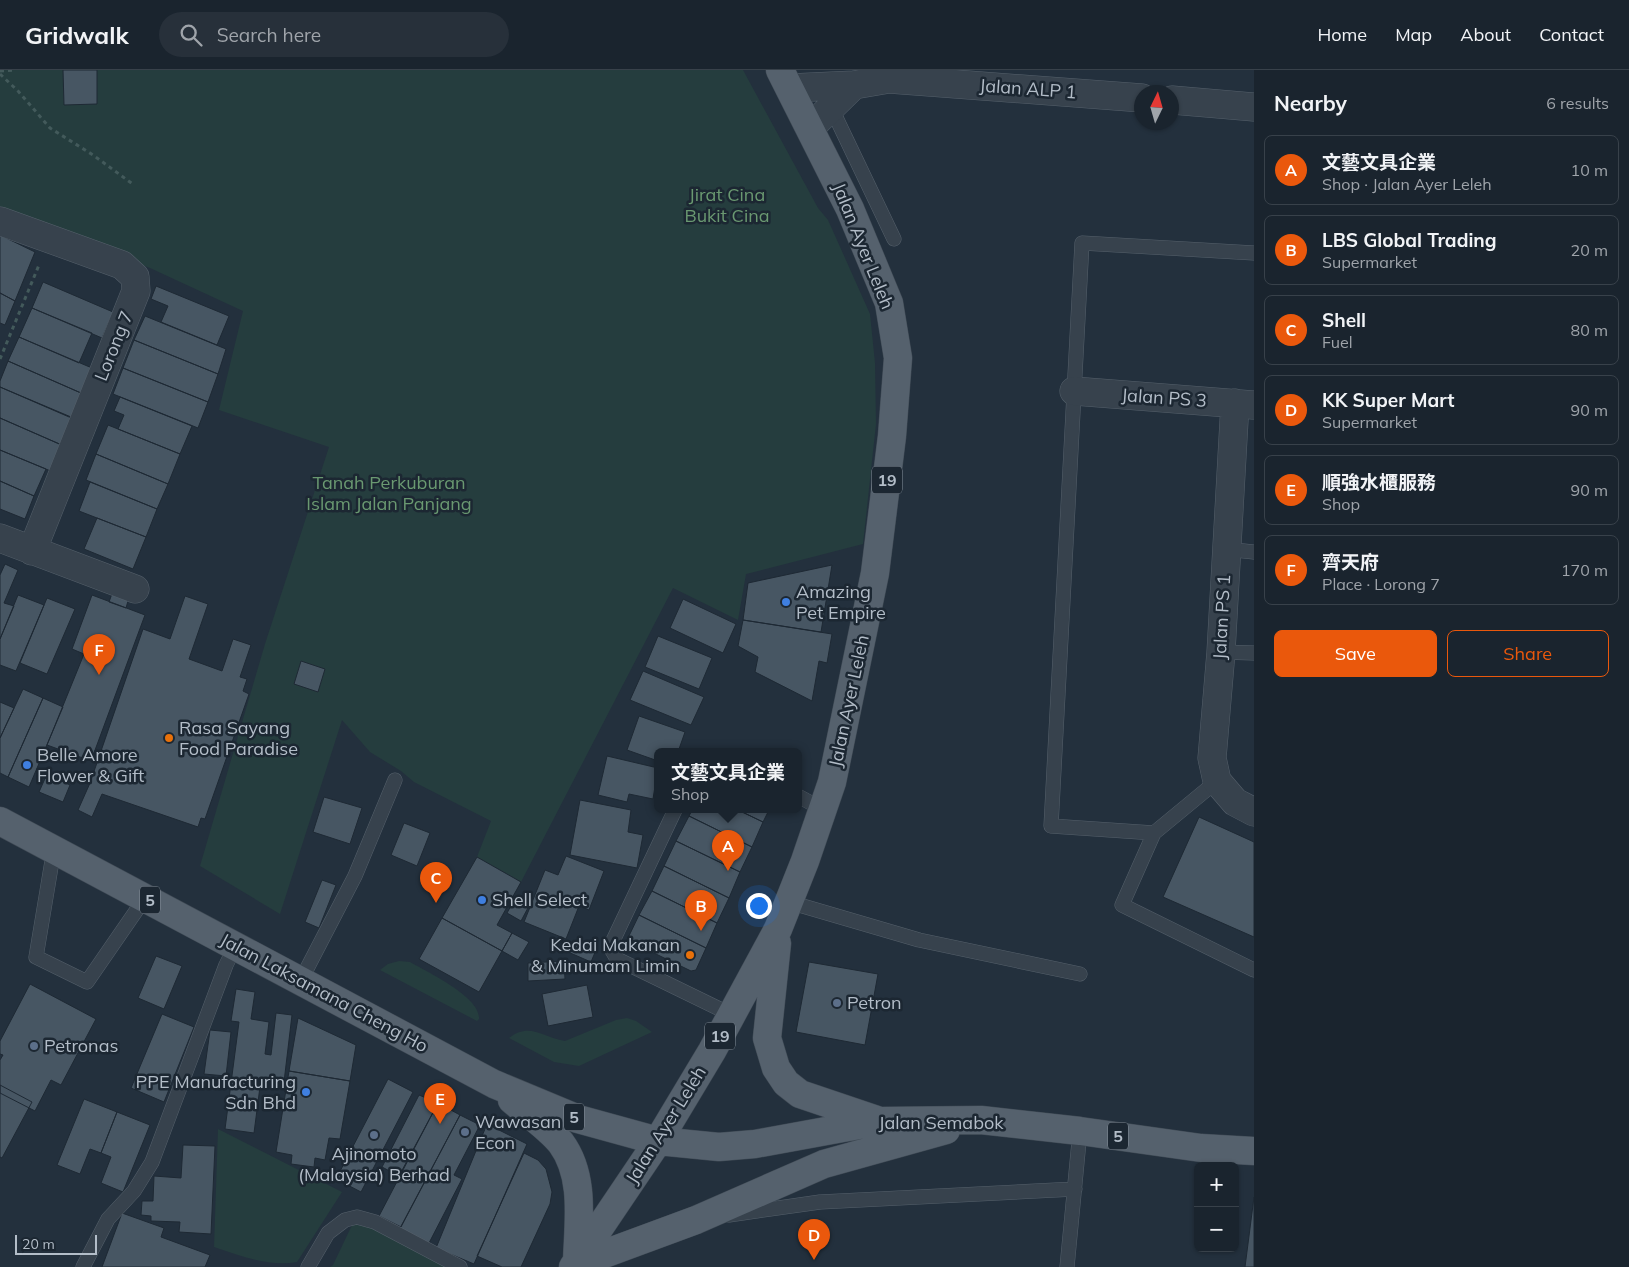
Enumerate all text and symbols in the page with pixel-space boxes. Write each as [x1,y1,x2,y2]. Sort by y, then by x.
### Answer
search box [159,12,509,57]
text: Gridwalk [25,20,129,50]
icon: search [177,21,205,49]
text: Search here [217,23,321,47]
text: Home [1317,23,1367,46]
text: Map [1395,23,1432,46]
text: About [1460,23,1511,46]
text: Contact [1539,23,1604,46]
street label: Jalan ALP 1 [979,74,1077,103]
north arrow [1134,85,1179,130]
text: Nearby [1274,90,1347,116]
text: 6 results [1546,93,1609,113]
text: 文藝文具企業 [1322,150,1436,174]
text: A [1285,160,1297,180]
text: 10 m [1571,160,1608,180]
text: Shop · Jalan Ayer Leleh [1322,174,1492,194]
street label: Jalan Ayer Leleh [828,179,899,312]
park label: Jirat Cina Bukit Cina [684,183,770,227]
text: LBS Global Trading [1322,228,1497,252]
text: B [1285,240,1297,260]
text: 20 m [1571,240,1608,260]
text: Supermarket [1322,252,1417,272]
street label: Lorong 7 [89,307,138,384]
text: Shell [1322,308,1366,332]
text: C [1286,320,1296,340]
text: 80 m [1571,320,1608,340]
text: Fuel [1322,332,1353,352]
street label: Jalan PS 3 [1121,383,1207,412]
text: KK Super Mart [1322,388,1454,412]
text: D [1285,400,1297,420]
text: 90 m [1571,400,1608,420]
text: Supermarket [1322,412,1417,432]
road number: 19 [872,466,902,494]
text: 順強水櫃服務 [1322,470,1436,494]
park label: Tanah Perkuburan Islam Jalan Panjang [306,471,472,515]
text: E [1286,480,1296,500]
text: 90 m [1571,480,1608,500]
text: Shop [1322,494,1360,514]
text: 齊天府 [1322,550,1379,574]
text: F [1286,560,1296,580]
text: 170 m [1561,560,1608,580]
street label: Jalan PS 1 [1208,574,1235,660]
text: Place · Lorong 7 [1322,574,1440,594]
place label: Amazing Pet Empire [796,580,886,624]
marker: Amazing Pet Empire [780,596,792,608]
button: Save [1274,630,1437,677]
button: Share [1447,630,1609,677]
street label: Jalan Ayer Leleh [823,633,874,769]
pin: F [83,634,115,675]
place label: Rasa Sayang Food Paradise [179,716,298,760]
marker: Rasa Sayang Food Paradise [163,732,175,744]
place label: Belle Amore Flower & Gift [37,743,144,787]
popup [654,748,802,813]
marker: Belle Amore Flower & Gift [21,759,33,771]
text: 文藝文具企業 [671,760,785,784]
text: Shop [671,784,709,804]
pin: A [712,830,744,871]
pin: C [420,862,452,903]
road number: 5 [140,886,160,914]
place label: Shell Select [492,888,587,911]
pin: B [685,890,717,931]
your location [746,893,772,919]
marker: Shell Select [476,894,488,906]
street label: Jalan Laksamana Cheng Ho [216,928,432,1057]
place label: Kedai Makanan & Minumam Limin [531,933,680,977]
marker: Kedai Makanan & Minumam Limin [684,949,696,961]
place label: Petron [847,991,902,1014]
marker: Petron [831,997,843,1009]
road number: 19 [705,1022,735,1049]
place label: Petronas [44,1034,118,1057]
marker: Petronas [28,1040,40,1052]
street label: Jalan Ayer Leleh [620,1062,711,1188]
place label: PPE Manufacturing Sdn Bhd [135,1070,296,1114]
pin: E [424,1083,456,1124]
marker: PPE Manufacturing Sdn Bhd [300,1086,312,1098]
road number: 5 [564,1104,584,1130]
place label: Wawasan Econ [475,1110,561,1154]
street label: Jalan Semabok [878,1111,1004,1134]
road number: 5 [1108,1122,1128,1150]
marker: Wawasan Econ [459,1126,471,1138]
marker: Ajinomoto (Malaysia) Berhad [368,1129,380,1141]
place label: Ajinomoto (Malaysia) Berhad [298,1142,450,1186]
map controls [1194,1162,1239,1252]
button: + [1194,1162,1239,1207]
button: − [1194,1207,1239,1252]
pin: D [798,1219,830,1260]
scale bar [15,1232,98,1255]
text: 20 m [22,1235,55,1253]

